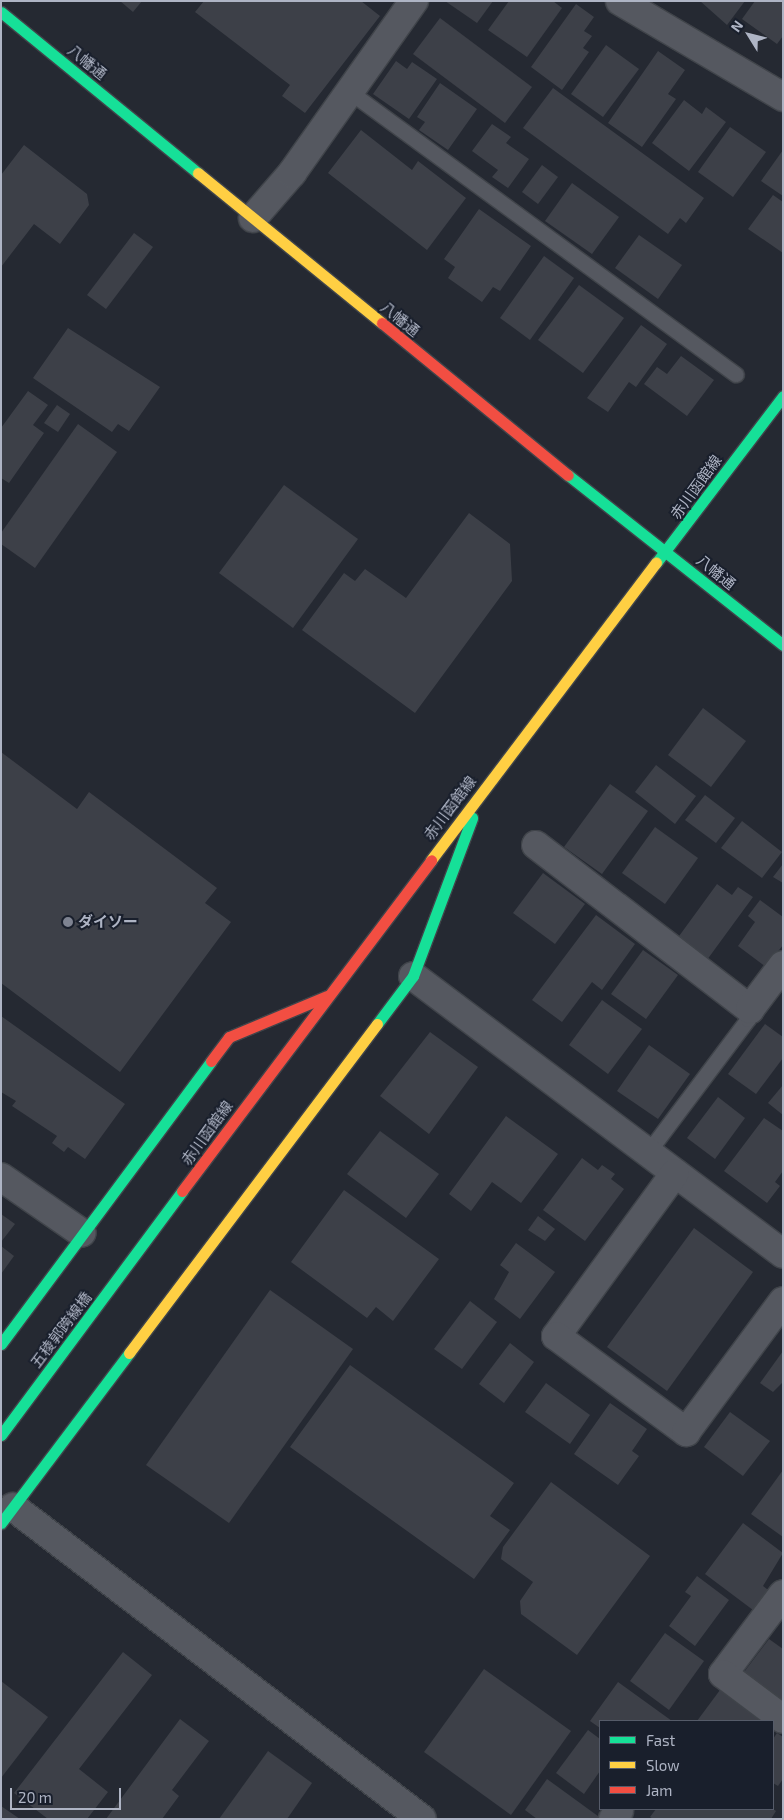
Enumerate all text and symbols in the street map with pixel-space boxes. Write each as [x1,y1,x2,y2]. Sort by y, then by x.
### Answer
north arrow [724,10,774,60]
text: N [727,17,746,35]
street label: 八幡通 [64,41,110,83]
street label: 八幡通 [377,298,423,340]
street label: 赤川函館線 [667,451,725,523]
street label: 八幡通 [693,551,739,593]
street label: 赤川函館線 [420,773,480,843]
place label: ダイソー [78,913,138,931]
marker: ダイソー [62,916,74,928]
street label: 赤川函館線 [178,1097,236,1169]
street label: 五稜郭跨線橋 [27,1289,95,1371]
legend [599,1720,774,1810]
text: Fast [646,1731,675,1749]
text: Slow [646,1756,680,1774]
scale bar [12,1778,124,1810]
text: Jam [646,1781,672,1799]
text: 20 m [18,1788,52,1806]

